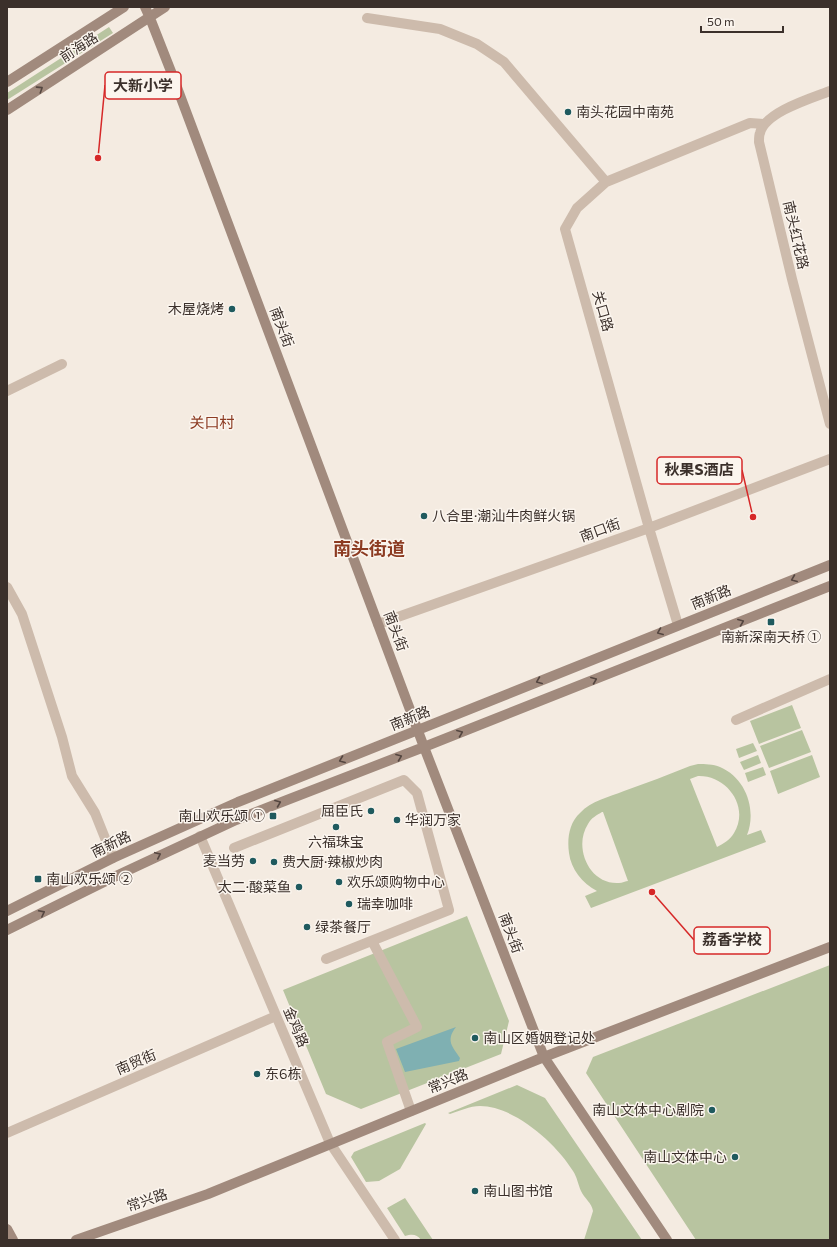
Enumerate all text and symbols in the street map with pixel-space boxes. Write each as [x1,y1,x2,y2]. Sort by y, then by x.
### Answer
scale bar [701,8,783,34]
text: 50 m [707,14,735,28]
street label: 前海路 [56,28,101,65]
callout: 大新小学 [105,72,181,99]
text: 大新小学 [113,76,173,94]
one-way arrow [36,86,43,94]
place label: 南头花园中南苑 [576,103,674,120]
marker: 南头花园中南苑 [563,107,573,117]
street label: 南头红花路 [780,199,813,271]
street label: 关口路 [590,288,617,333]
place label: 木屋烧烤 [168,300,224,317]
marker: 木屋烧烤 [227,304,237,314]
street label: 南头街 [267,304,298,349]
district label: 关口村 [189,413,235,431]
callout: 秋果S酒店 [657,457,742,484]
text: 秋果S酒店 [664,460,734,478]
place label: 八合里·潮汕牛肉鲜火锅 [432,507,575,524]
marker: 八合里·潮汕牛肉鲜火锅 [419,511,429,521]
street label: 南口街 [577,514,622,545]
district label: 南头街道 [333,537,405,559]
one-way arrow [790,574,798,582]
street label: 南新路 [688,581,733,612]
street label: 南头街 [381,608,412,653]
marker: 南新深南天桥 ① [766,617,776,627]
one-way arrow [737,618,744,626]
one-way arrow [656,628,663,636]
place label: 南新深南天桥 ① [721,628,821,645]
one-way arrow [536,676,544,684]
one-way arrow [591,676,598,684]
street label: 南新路 [387,702,432,733]
one-way arrow [457,729,464,737]
one-way arrow [395,753,402,761]
one-way arrow [339,755,346,763]
one-way arrow [274,800,281,808]
place label: 屈臣氏 [321,802,363,819]
marker: 屈臣氏 [366,806,376,816]
place label: 南山欢乐颂 ① [178,807,265,824]
marker: 南山欢乐颂 ① [268,811,278,821]
place label: 华润万家 [405,811,461,828]
marker: 华润万家 [392,815,402,825]
marker: 六福珠宝 [331,822,341,832]
street label: 南新路 [88,827,133,860]
place label: 六福珠宝 [308,833,364,850]
one-way arrow [154,852,162,860]
place label: 麦当劳 [203,852,245,869]
place label: 费大厨·辣椒炒肉 [282,853,383,870]
marker: 麦当劳 [248,856,258,866]
marker: 费大厨·辣椒炒肉 [269,857,279,867]
place label: 南山欢乐颂 ② [46,870,133,887]
place label: 欢乐颂购物中心 [347,873,445,890]
marker: 南山欢乐颂 ② [33,874,43,884]
marker: 欢乐颂购物中心 [334,877,344,887]
place label: 太二·酸菜鱼 [218,878,291,895]
marker: 太二·酸菜鱼 [294,882,304,892]
place label: 瑞幸咖啡 [357,895,413,912]
marker: 瑞幸咖啡 [344,899,354,909]
one-way arrow [38,910,45,918]
street label: 南头街 [496,910,527,955]
place label: 绿茶餐厅 [315,918,371,935]
marker: 绿茶餐厅 [302,922,312,932]
callout: 荔香学校 [694,927,770,954]
text: 荔香学校 [702,930,762,948]
street label: 金鸡路 [280,1004,312,1049]
place label: 南山区婚姻登记处 [483,1029,595,1046]
marker: 南山区婚姻登记处 [470,1033,480,1043]
street label: 南贸街 [113,1046,158,1078]
place label: 东6栋 [265,1065,302,1082]
street label: 常兴路 [425,1065,470,1096]
marker: 东6栋 [252,1069,262,1079]
place label: 南山文体中心剧院 [592,1101,704,1118]
marker: 南山文体中心剧院 [707,1105,717,1115]
place label: 南山文体中心 [643,1148,727,1165]
marker: 南山文体中心 [730,1152,740,1162]
place label: 南山图书馆 [483,1182,553,1199]
street label: 常兴路 [124,1185,169,1214]
marker: 南山图书馆 [470,1186,480,1196]

